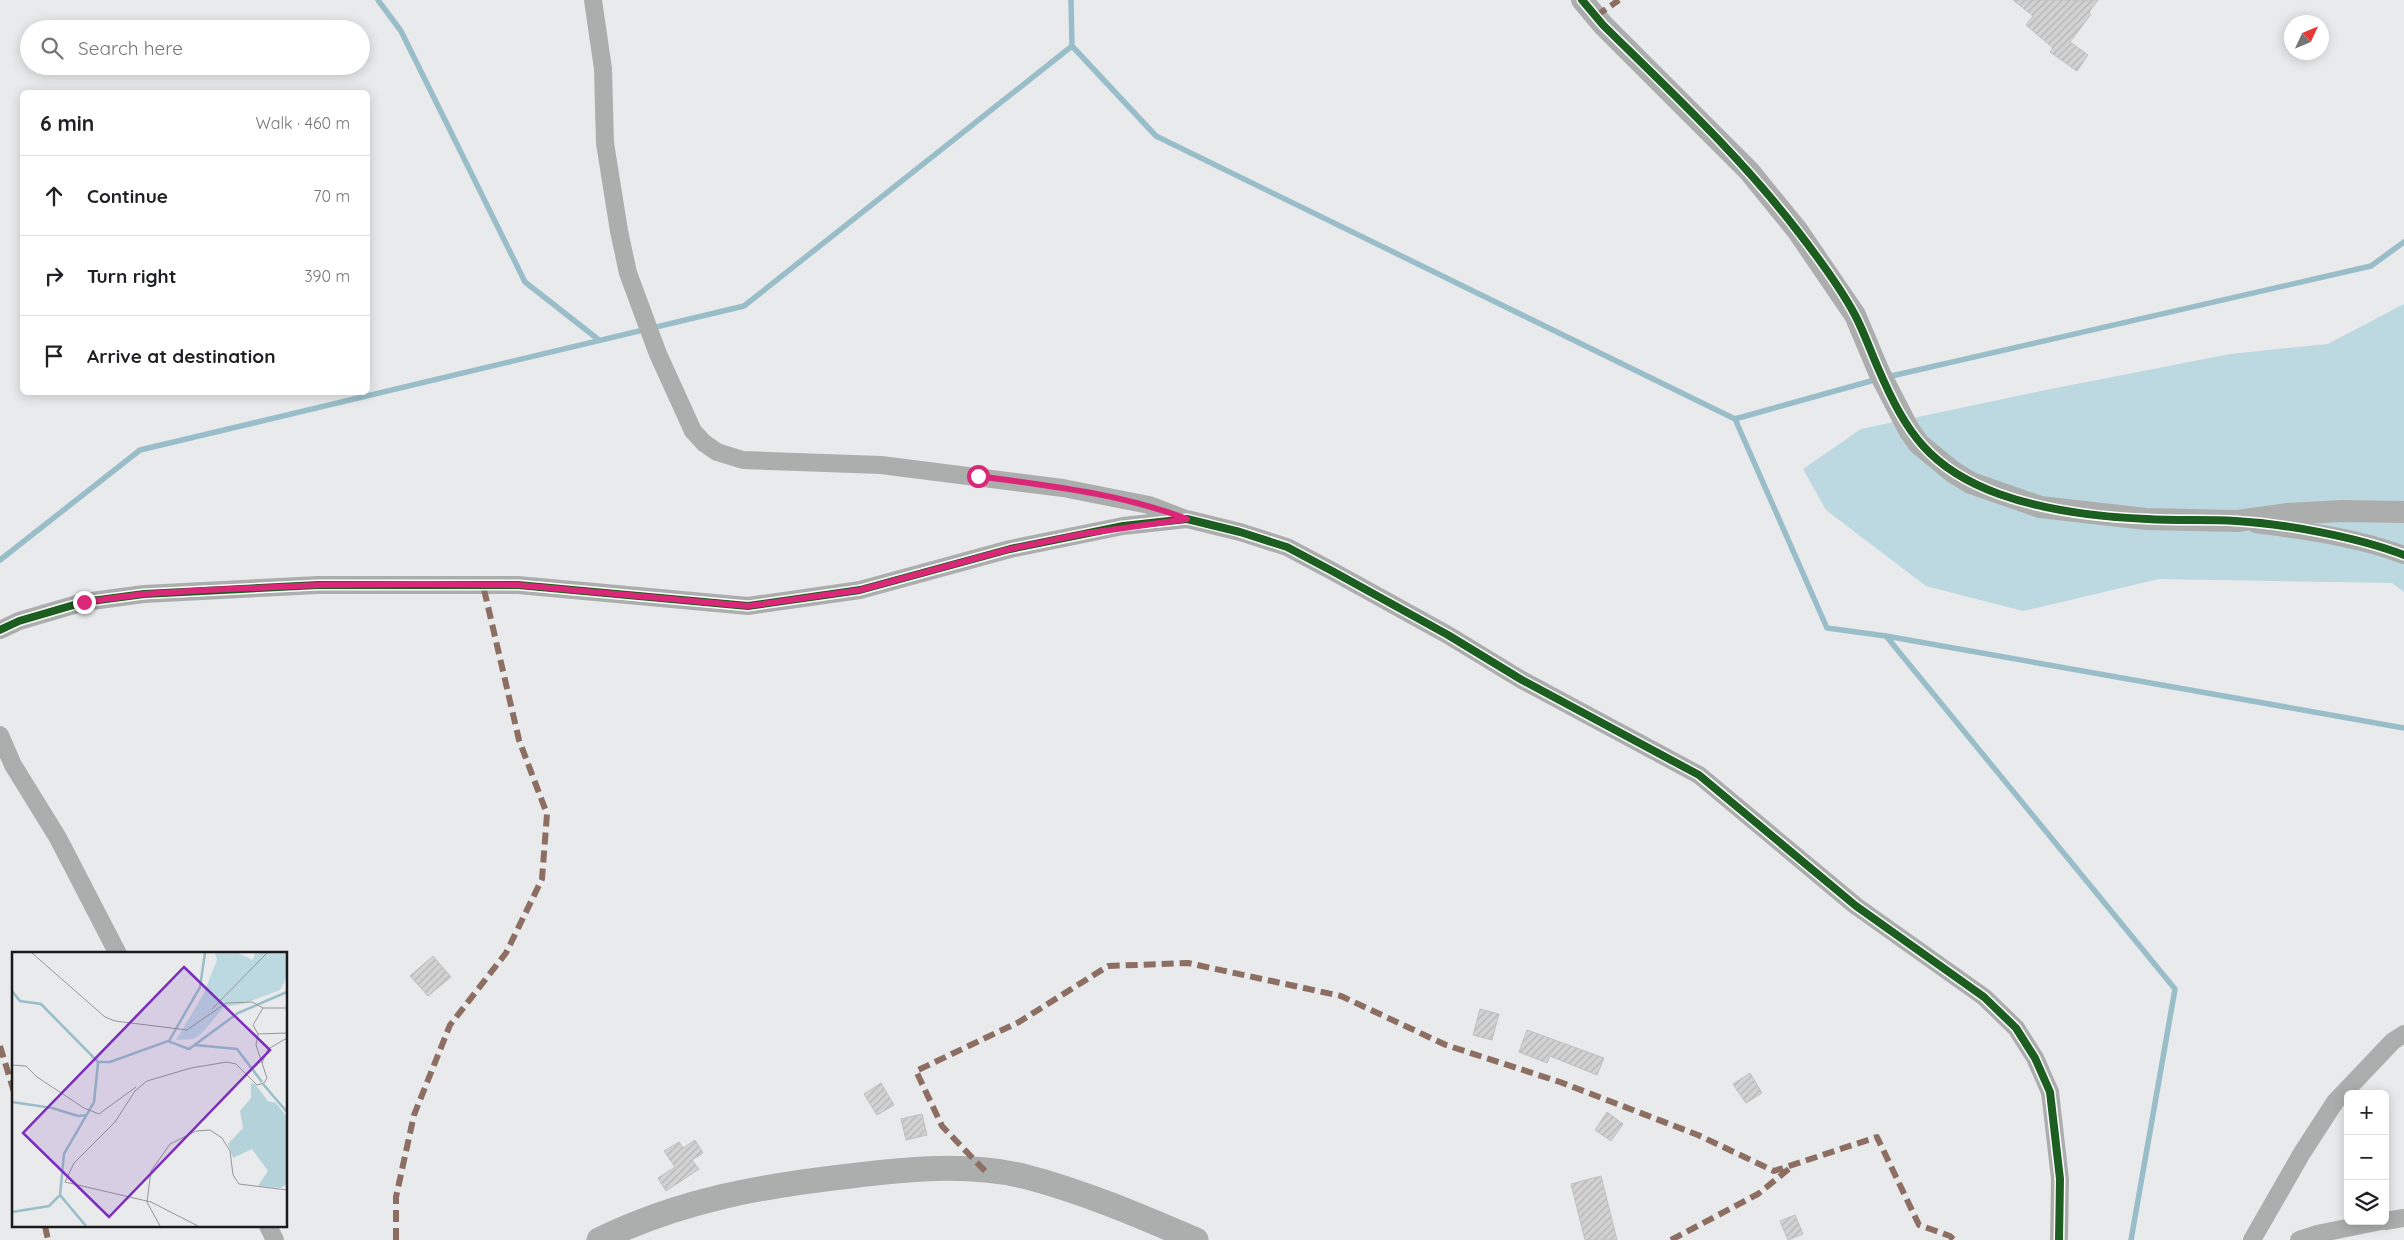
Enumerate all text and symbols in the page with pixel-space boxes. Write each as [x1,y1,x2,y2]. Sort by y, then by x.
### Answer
north arrow [2284,15,2329,60]
search box [20,20,370,75]
icon: search [38,34,66,62]
text: Search here [78,36,183,60]
text: 6 min [40,110,94,136]
text: Walk · 460 m [255,113,350,133]
icon: ahead [40,182,68,210]
text: Continue [87,184,168,208]
text: 70 m [313,186,350,206]
icon: right [40,262,68,290]
text: Turn right [87,264,176,288]
text: 390 m [304,266,350,286]
icon: arrive [40,342,68,370]
text: Arrive at destination [87,344,276,368]
route start [967,465,990,488]
route end [73,591,96,614]
inset map [12,952,288,1228]
map controls [2344,1090,2389,1225]
button: + [2344,1090,2389,1135]
button: − [2344,1135,2389,1180]
button: layers [2344,1180,2389,1225]

